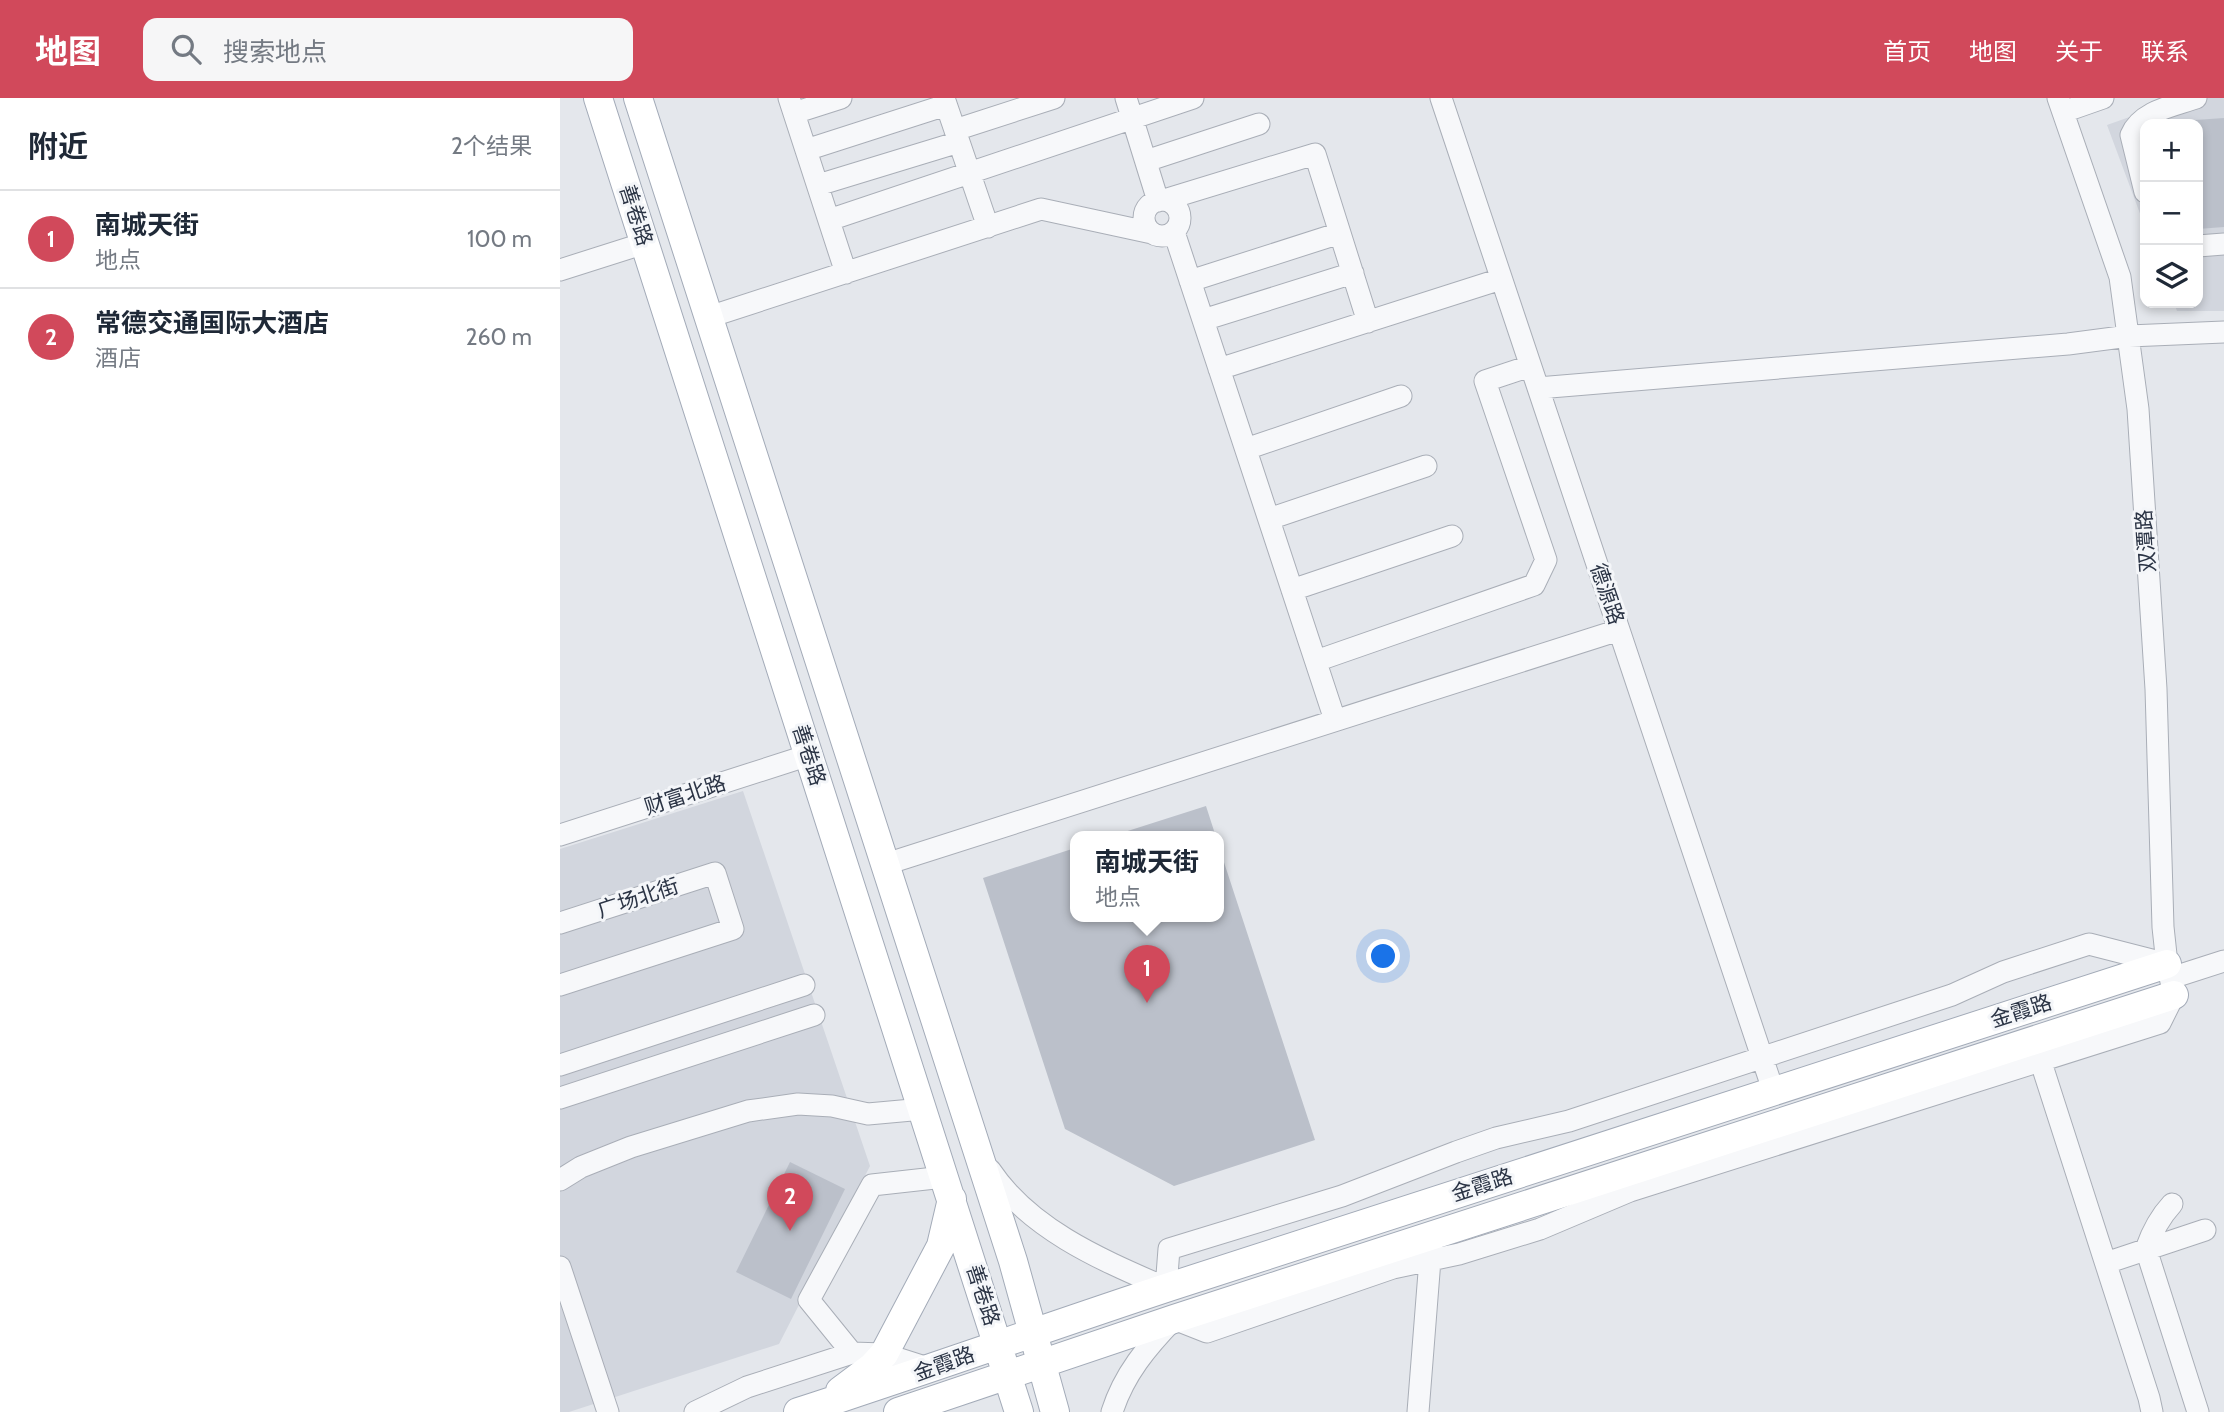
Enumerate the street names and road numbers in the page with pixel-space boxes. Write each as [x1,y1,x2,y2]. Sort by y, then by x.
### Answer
street label: 善卷路 [615,181,658,249]
street label: 双潭路 [2131,509,2160,573]
street label: 德源路 [1585,560,1630,628]
street label: 善卷路 [788,721,831,789]
street label: 财富北路 [641,770,729,819]
street label: 广场北街 [594,873,682,922]
street label: 金霞路 [1987,989,2055,1032]
street label: 金霞路 [1448,1163,1516,1206]
street label: 善卷路 [962,1261,1005,1329]
street label: 金霞路 [910,1341,978,1386]

